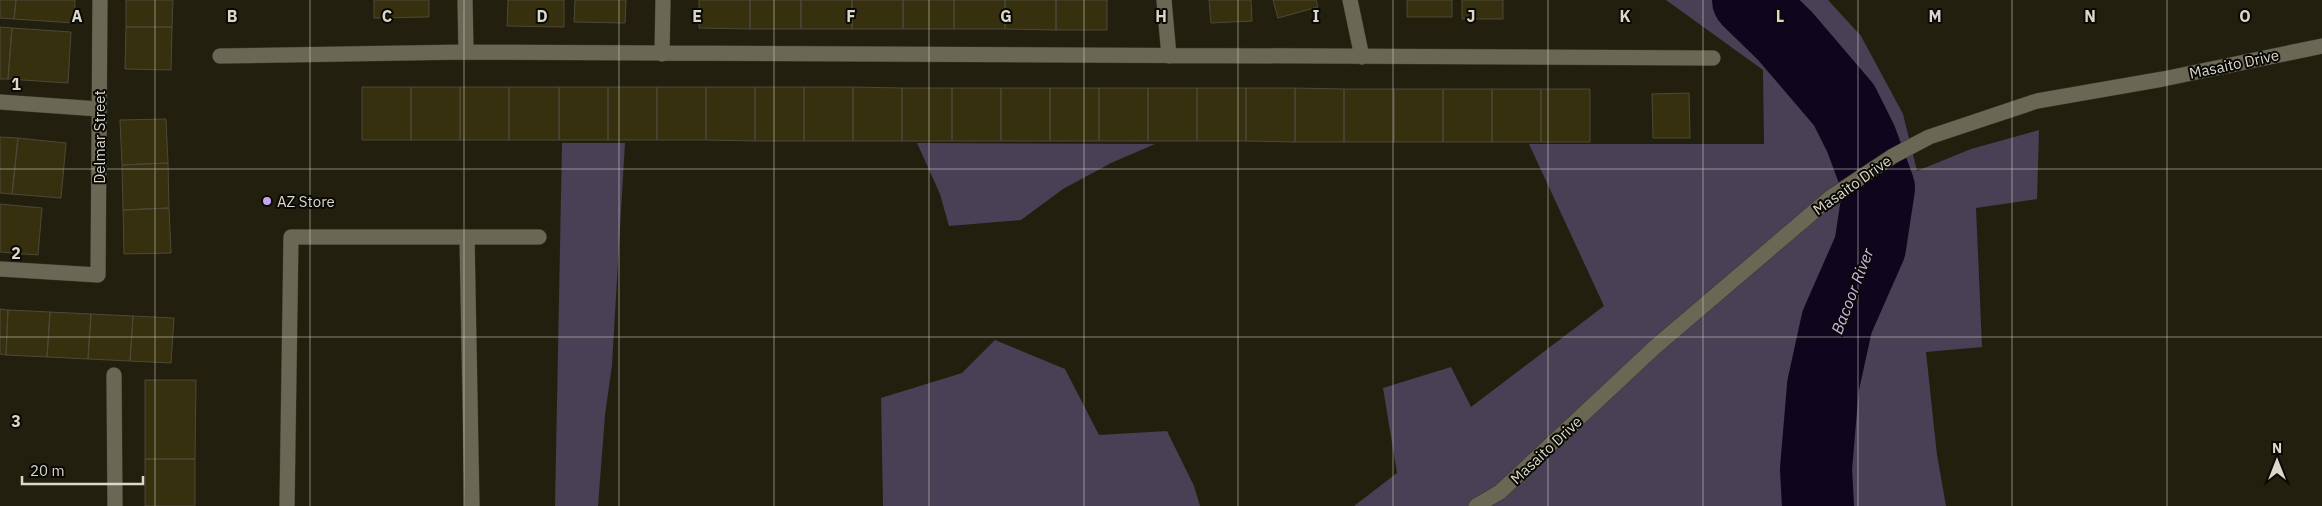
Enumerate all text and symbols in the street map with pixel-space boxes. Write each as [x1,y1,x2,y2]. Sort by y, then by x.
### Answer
text: A [72,6,83,26]
text: B [227,6,238,26]
text: C [382,6,392,26]
text: D [536,6,548,26]
text: E [692,6,702,26]
text: F [846,6,856,26]
text: G [1000,6,1012,26]
text: H [1155,6,1167,26]
text: I [1313,6,1320,26]
text: J [1467,6,1475,26]
text: K [1619,6,1631,26]
text: L [1776,6,1784,26]
text: M [1928,6,1942,26]
text: N [2084,6,2096,26]
text: O [2239,6,2251,26]
street label: Masaito Drive [2187,45,2281,83]
text: 1 [11,74,21,94]
street label: Delmar Street [90,90,109,184]
street label: Masaito Drive [1809,151,1895,219]
place label: AZ Store [277,192,335,211]
marker: AZ Store [261,195,273,207]
text: 2 [11,243,21,263]
water label: Bacoor River [1827,244,1878,337]
text: 3 [11,411,21,431]
street label: Masaito Drive [1506,412,1586,488]
north arrow [2252,436,2302,486]
text: N [2272,439,2282,457]
scale bar [22,454,144,486]
text: 20 m [30,461,65,480]

